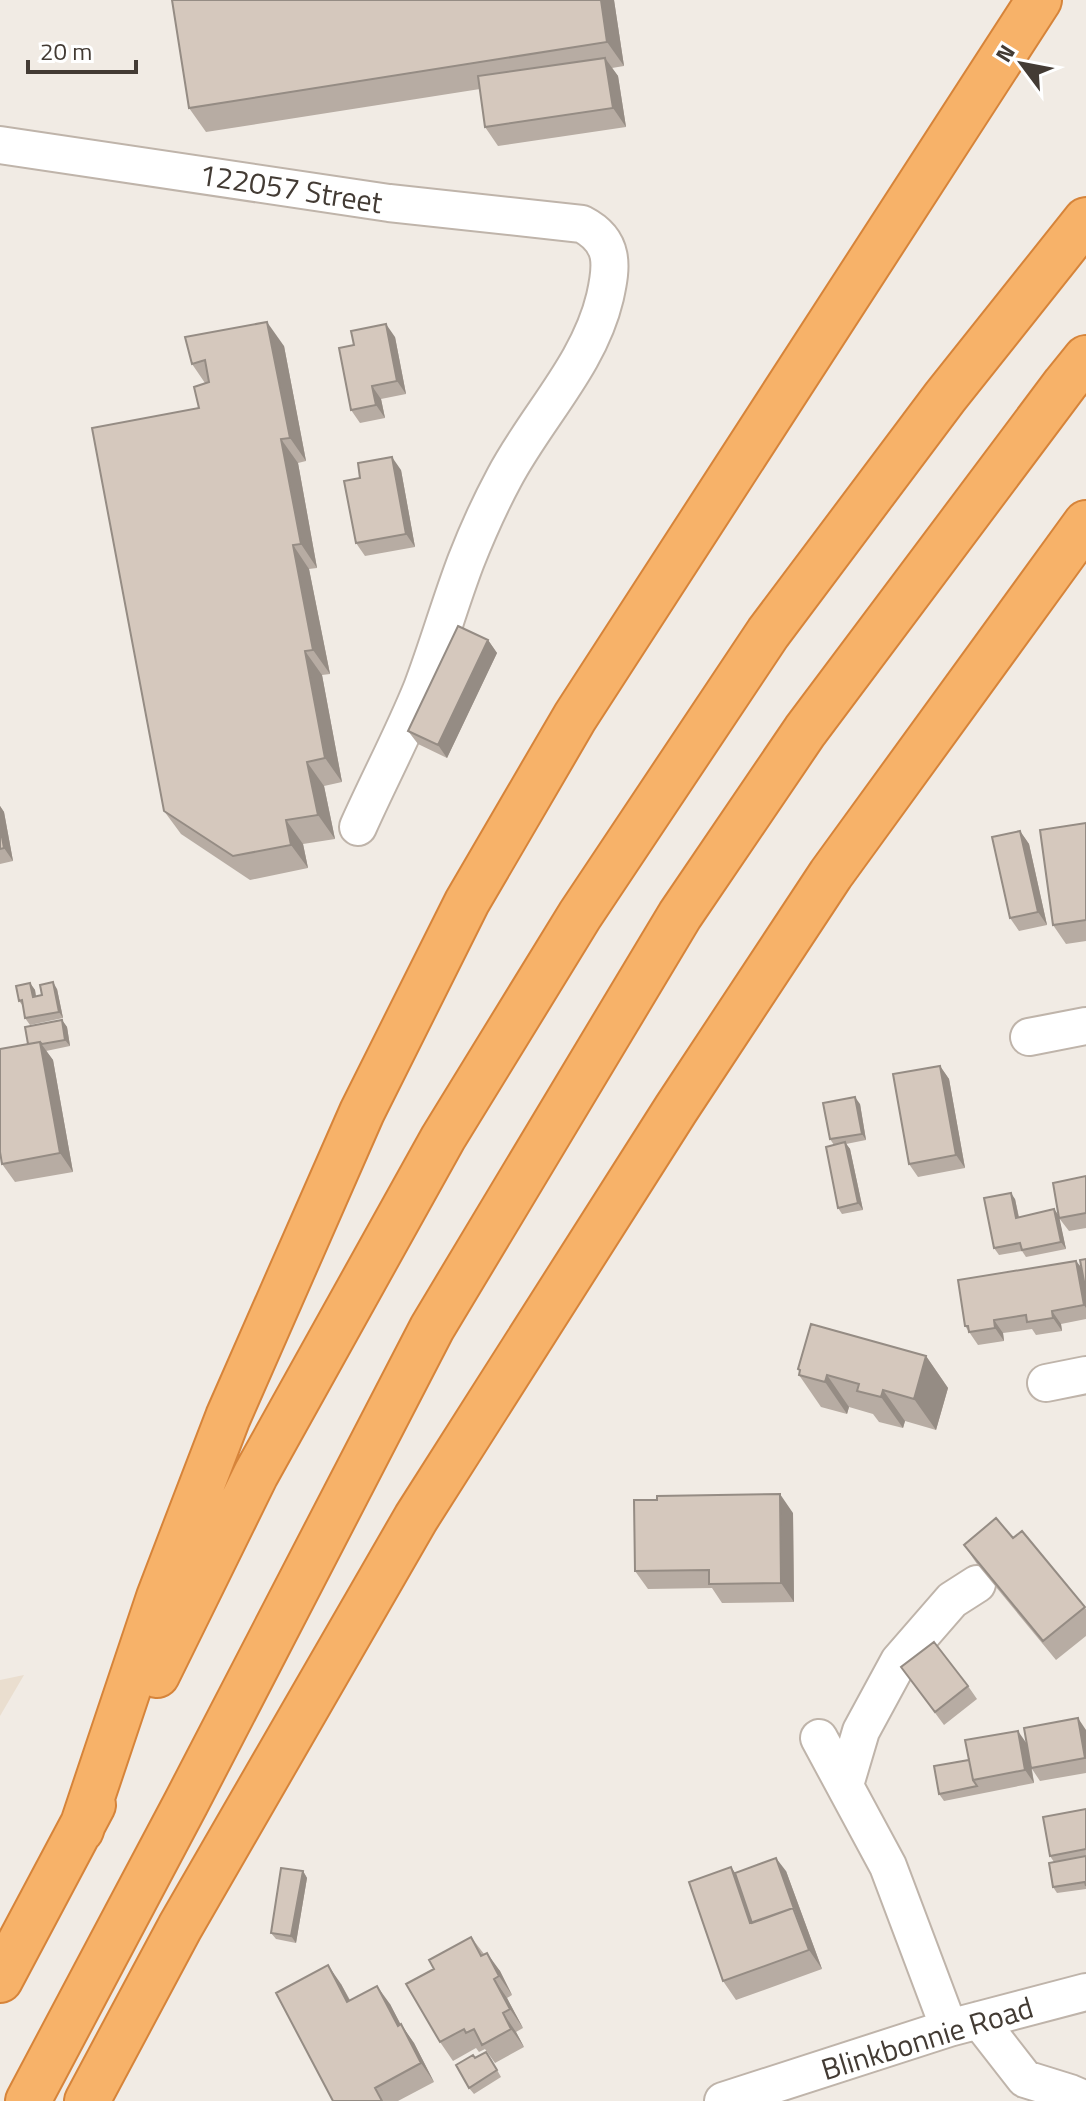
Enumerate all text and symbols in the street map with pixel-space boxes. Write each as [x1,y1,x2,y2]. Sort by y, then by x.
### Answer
scale bar [28,24,136,74]
north arrow [982,24,1062,104]
text: 20 m [40,33,92,69]
text: N [987,38,1023,69]
street label: 122057 Street [196,151,386,225]
street label: Blinkbonnie Road [815,1984,1039,2092]

